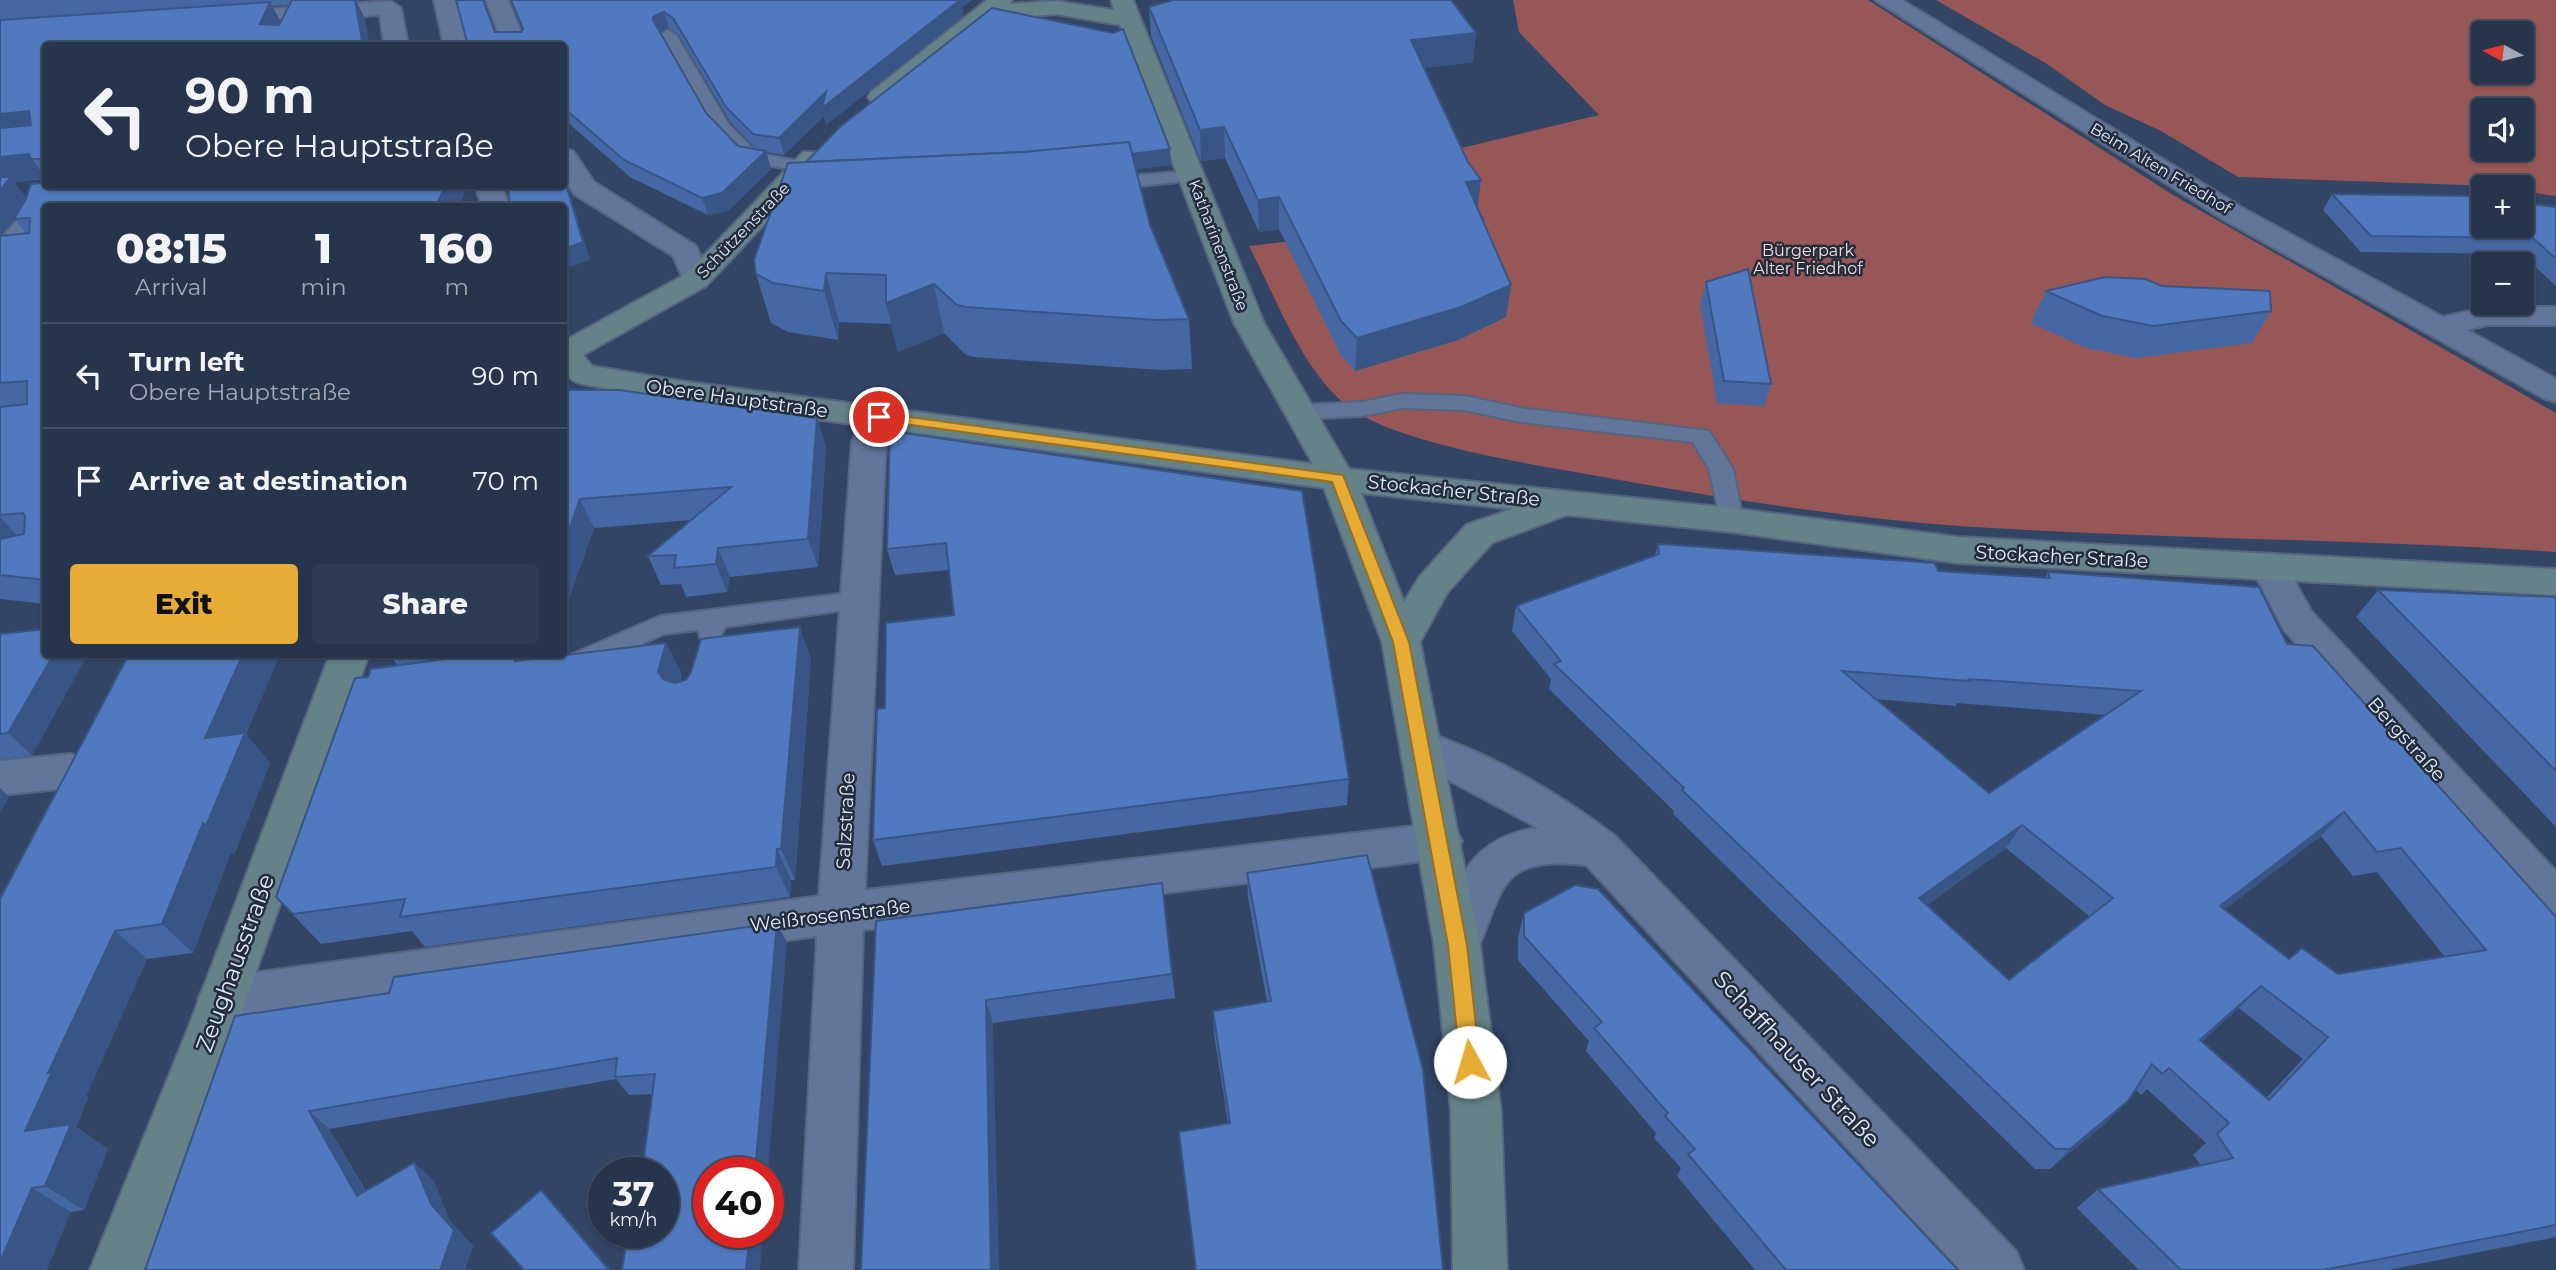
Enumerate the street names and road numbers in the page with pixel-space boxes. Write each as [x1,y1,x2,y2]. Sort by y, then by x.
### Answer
street label: Beim Alten Friedhof [2087,119,2235,218]
street label: Katharinenstraße [1185,177,1252,314]
street label: Schützenstraße [693,179,794,282]
street label: Obere Hauptstraße [645,374,829,423]
street label: Stockacher Straße [1367,470,1541,511]
street label: Stockacher Straße [1975,540,2149,573]
street label: Bergstraße [2363,692,2450,786]
street label: Salzstraße [831,772,860,870]
street label: Zeughausstraße [190,870,280,1056]
street label: Weißrosenstraße [749,894,912,937]
street label: Schaffhauser Straße [1708,965,1886,1153]

